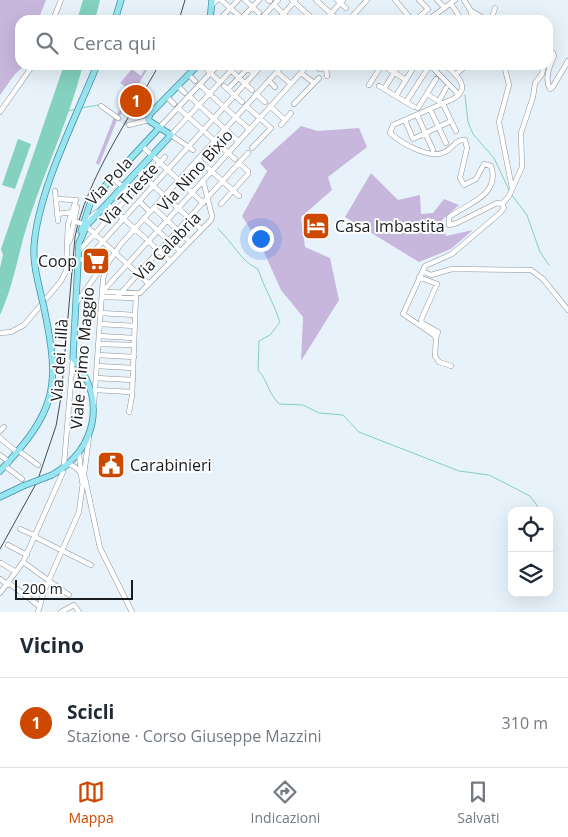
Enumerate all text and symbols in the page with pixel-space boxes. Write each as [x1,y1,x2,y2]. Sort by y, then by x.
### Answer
search box [15,15,553,70]
icon: search [33,29,61,57]
text: Cerca qui [73,30,156,56]
pin: 1 [120,82,152,120]
street label: Via Nino Bixio [152,124,238,216]
street label: Via Pola [81,152,137,210]
street label: Via Trieste [95,158,163,230]
street label: Via Calabria [129,207,205,285]
hotel icon: Casa Imbastita [301,211,331,241]
place label: Casa Imbastita [335,215,445,237]
your location [248,226,274,252]
supermarket icon: Coop [81,246,111,276]
place label: Coop [38,250,77,272]
street label: Viale Primo Maggio [65,286,99,430]
street label: Via dei Lillà [45,318,73,402]
public building icon: Carabinieri [96,450,126,480]
place label: Carabinieri [130,454,212,476]
map controls [508,507,553,597]
button: locate [508,507,553,552]
button: layers [508,552,553,597]
scale bar [15,577,132,600]
text: 200 m [22,579,63,598]
text: Vicino [20,631,84,659]
text: Scicli [67,699,114,725]
text: 1 [31,712,41,734]
text: 310 m [502,712,548,734]
text: Stazione · Corso Giuseppe Mazzini [67,725,321,747]
tab: Mappa [68,778,114,827]
tab: Indicazioni [251,778,320,827]
tab: Salvati [457,778,500,827]

